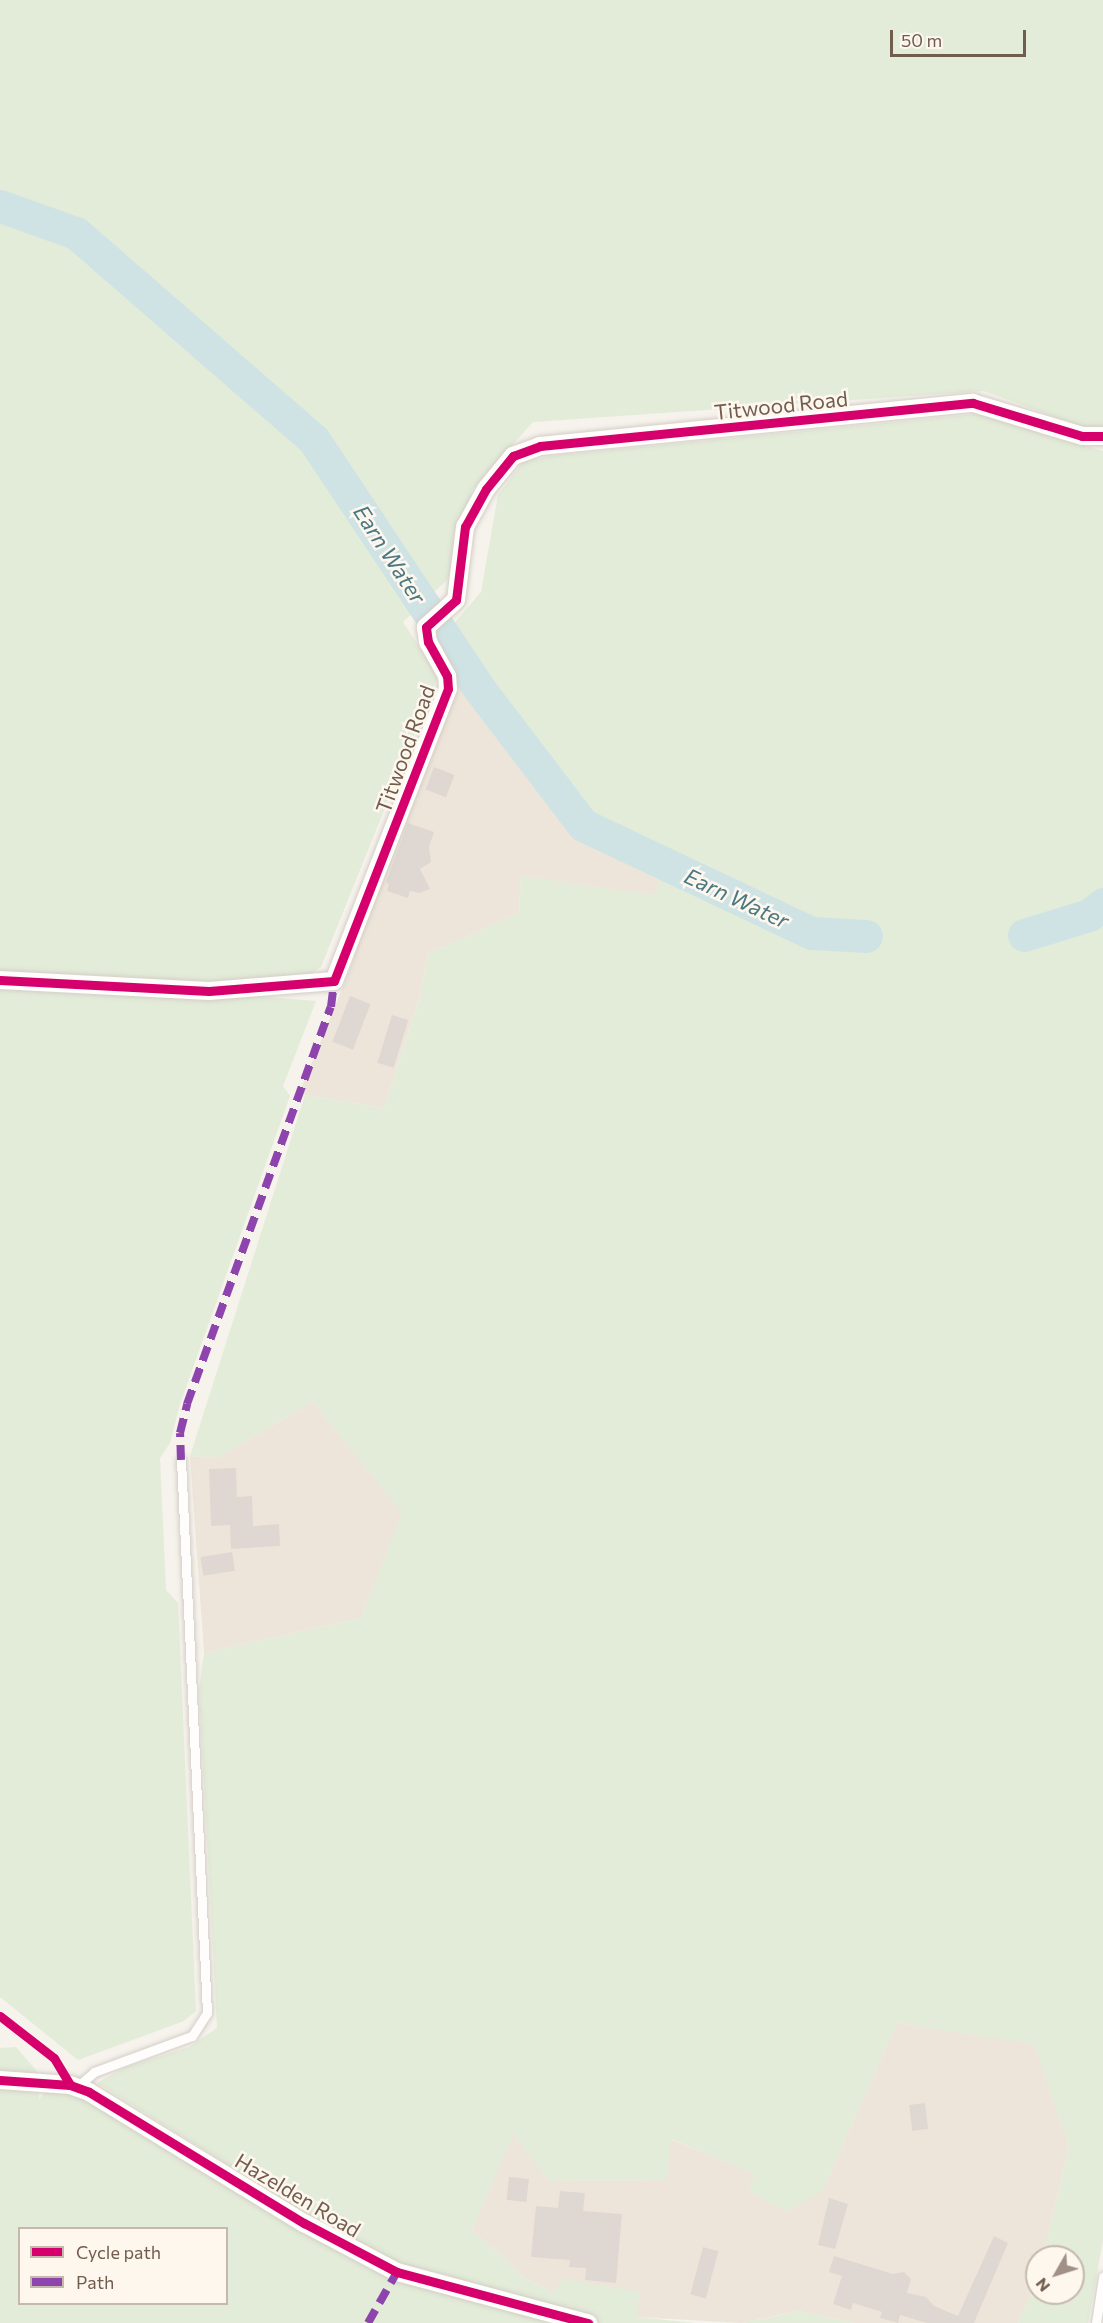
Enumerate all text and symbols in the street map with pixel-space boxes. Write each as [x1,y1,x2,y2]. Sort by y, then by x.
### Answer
scale bar [893,18,1030,56]
text: 50 m [901,29,942,51]
street label: Titwood Road [713,385,849,425]
water label: Earn Water [348,500,432,608]
street label: Titwood Road [370,682,440,816]
water label: Earn Water [681,862,793,934]
street label: Hazelden Road [231,2148,365,2242]
legend [18,2227,228,2305]
text: Cycle path [76,2241,161,2263]
north arrow [1025,2245,1085,2305]
text: Path [76,2271,114,2293]
text: N [1031,2275,1053,2296]

